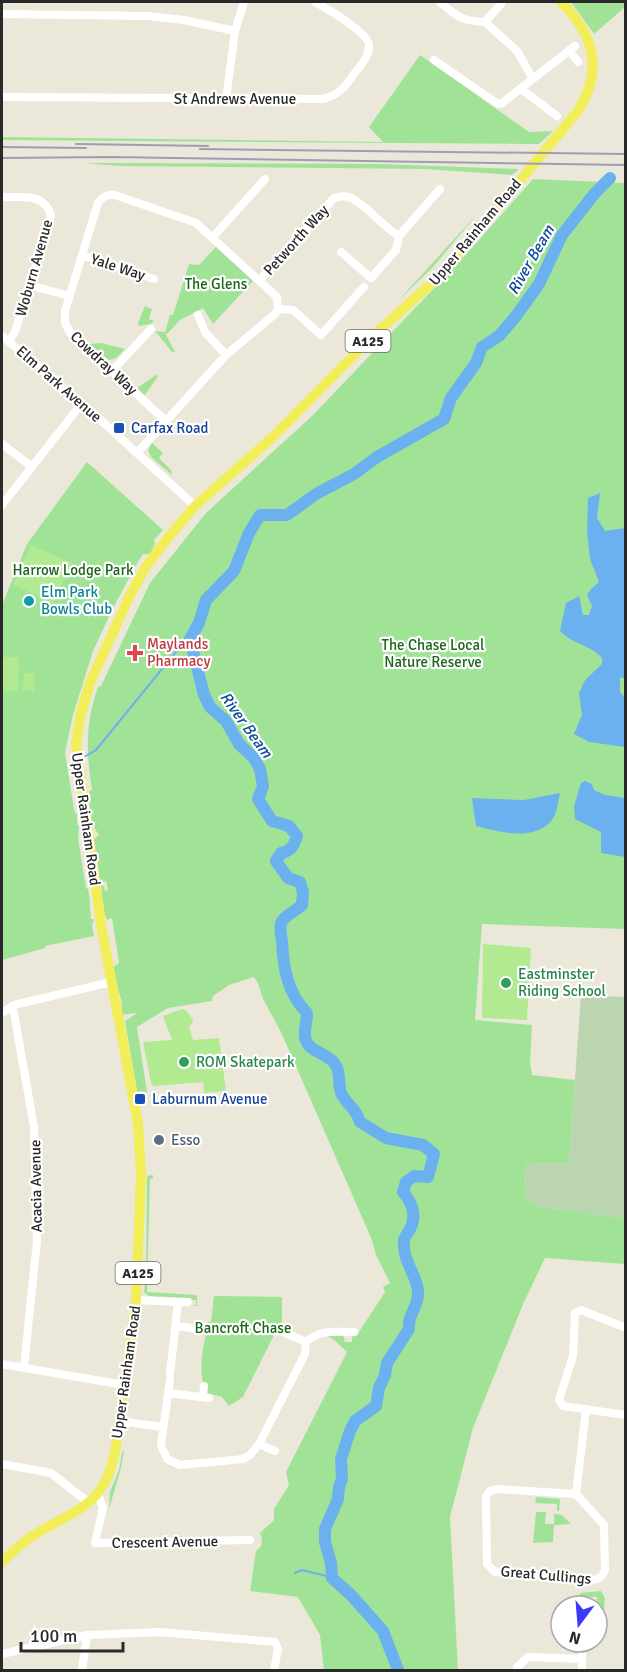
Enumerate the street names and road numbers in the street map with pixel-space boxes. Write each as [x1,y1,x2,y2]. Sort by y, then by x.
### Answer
street label: St Andrews Avenue [174,90,296,108]
street label: Upper Rainham Road [425,175,525,289]
street label: Petworth Way [260,201,332,279]
street label: Woburn Avenue [12,217,56,319]
street label: Yale Way [89,250,147,284]
street label: Cowdray Way [67,327,141,399]
road number: A125 [346,330,391,352]
street label: Elm Park Avenue [13,342,105,426]
street label: Upper Rainham Road [68,751,104,887]
street label: Acacia Avenue [26,1139,46,1233]
road number: A125 [116,1262,160,1284]
street label: Upper Rainham Road [108,1304,144,1440]
street label: Crescent Avenue [112,1532,218,1552]
street label: Great Cullings [500,1562,592,1588]

